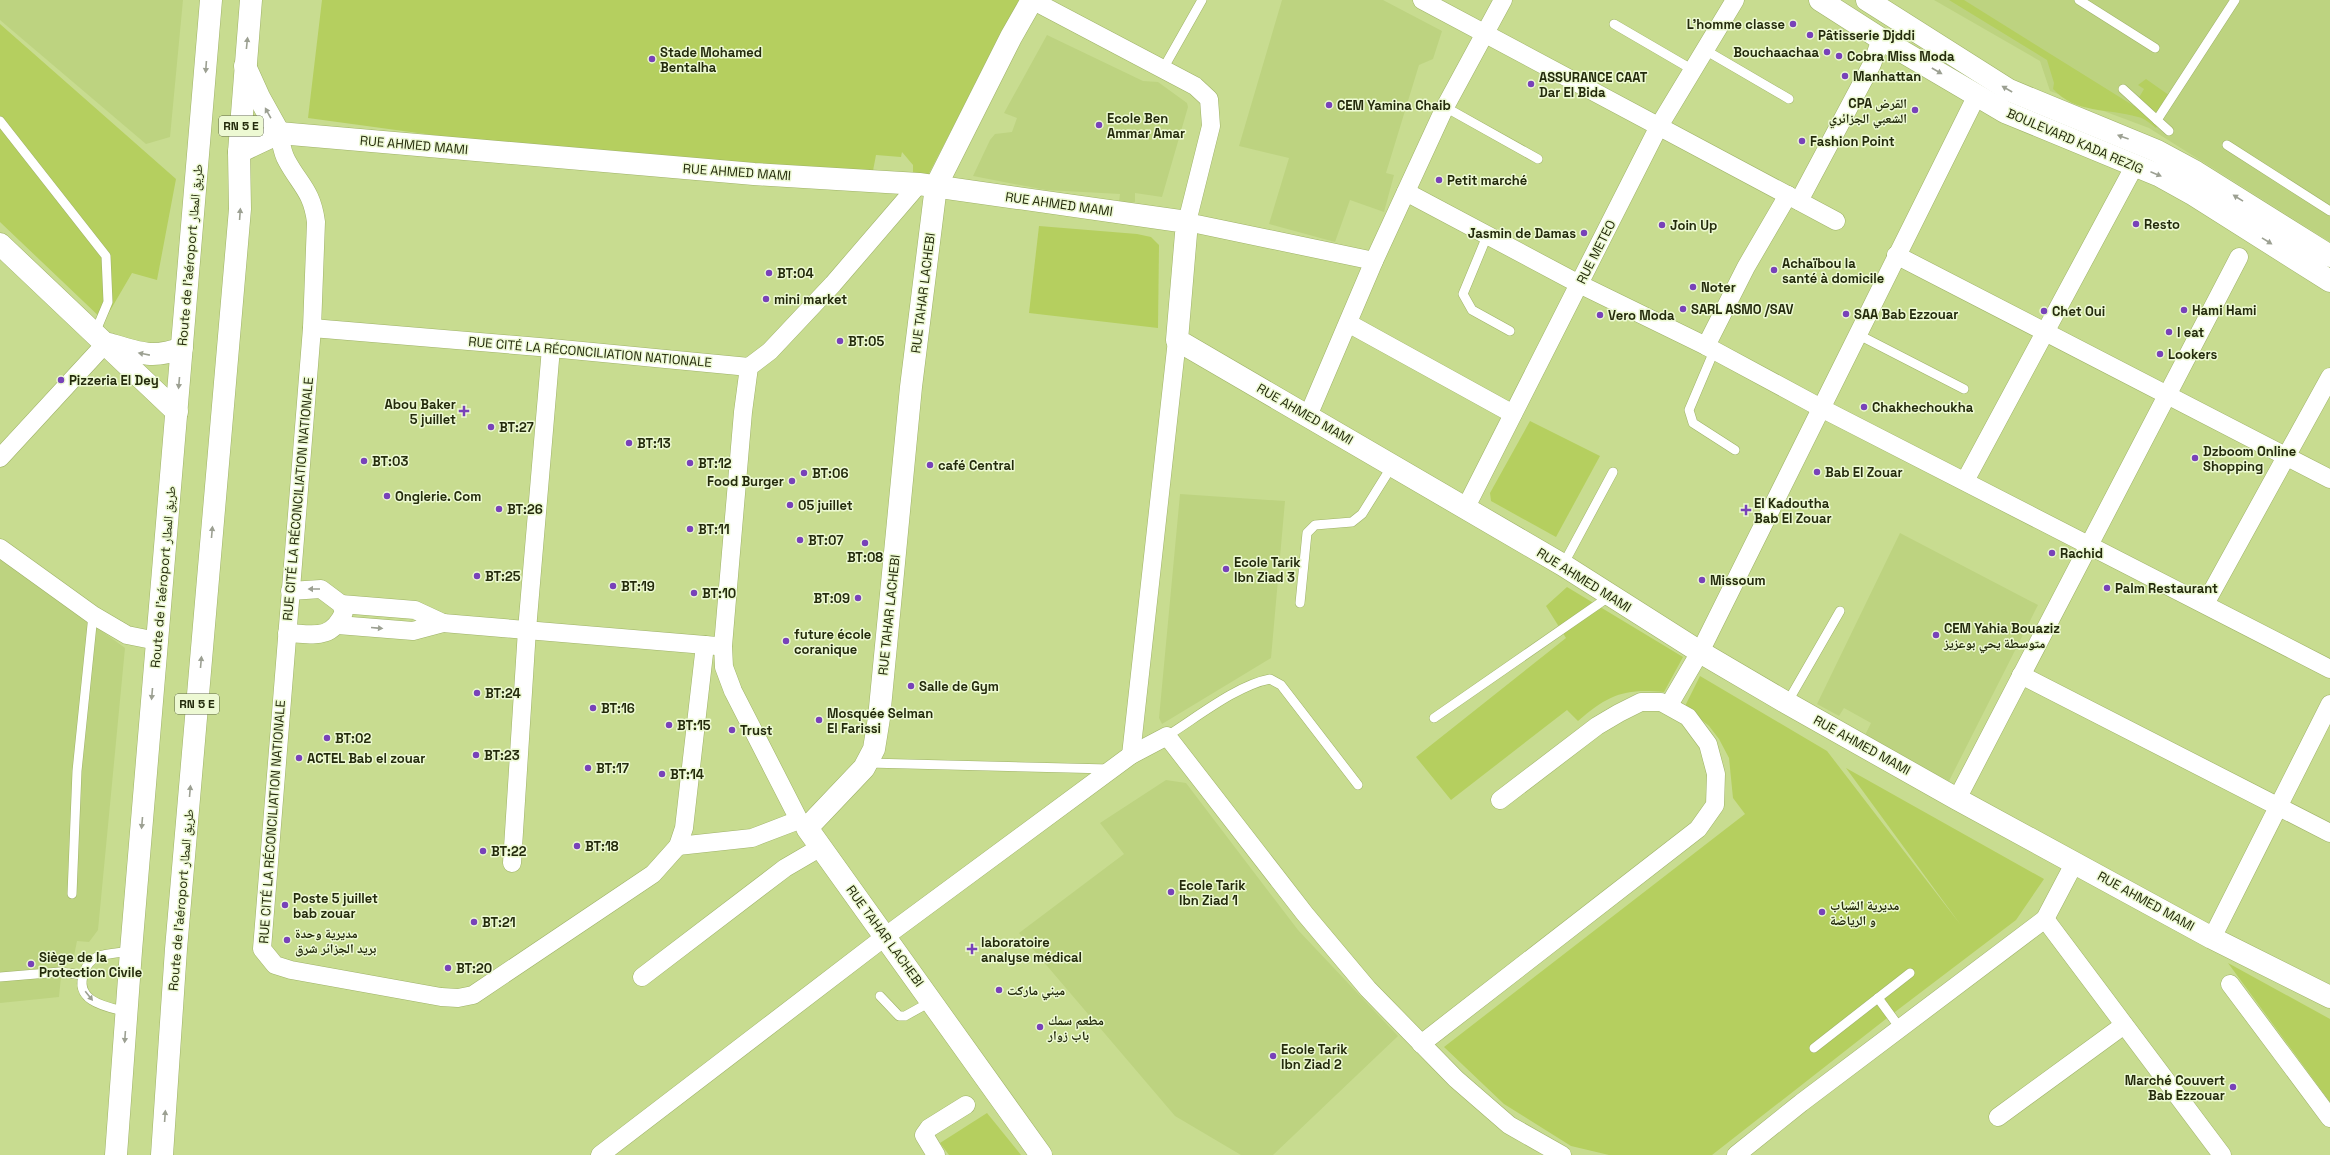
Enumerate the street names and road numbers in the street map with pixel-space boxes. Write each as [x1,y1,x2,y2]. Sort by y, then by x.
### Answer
street label: BOULEVARD KADA REZIG [2004,104,2146,178]
road number: RN 5 E [219,116,263,136]
street label: RUE AHMED MAMI [359,132,469,158]
street label: RUE AHMED MAMI [682,160,792,184]
street label: Route de l'aéroport طريق المطار [174,163,206,347]
street label: RUE AHMED MAMI [1004,188,1114,220]
street label: RUE METEO [1573,217,1619,287]
street label: RUE TAHAR LACHEBI [907,232,939,354]
street label: RUE CITÉ LA RÉCONCILIATION NATIONALE [468,333,712,371]
street label: RUE CITÉ LA RÉCONCILIATION NATIONALE [279,377,317,621]
street label: RUE AHMED MAMI [1254,380,1356,448]
street label: Route de l'aéroport طريق المطار [147,485,179,669]
street label: RUE AHMED MAMI [1534,544,1634,616]
street label: RUE TAHAR LACHEBI [874,554,904,676]
road number: RN 5 E [175,694,219,714]
street label: RUE CITÉ LA RÉCONCILIATION NATIONALE [255,700,289,944]
street label: RUE AHMED MAMI [1810,711,1914,779]
street label: Route de l'aéroport طريق المطار [165,808,197,992]
street label: RUE AHMED MAMI [2094,867,2198,935]
street label: RUE TAHAR LACHEBI [842,882,928,990]

